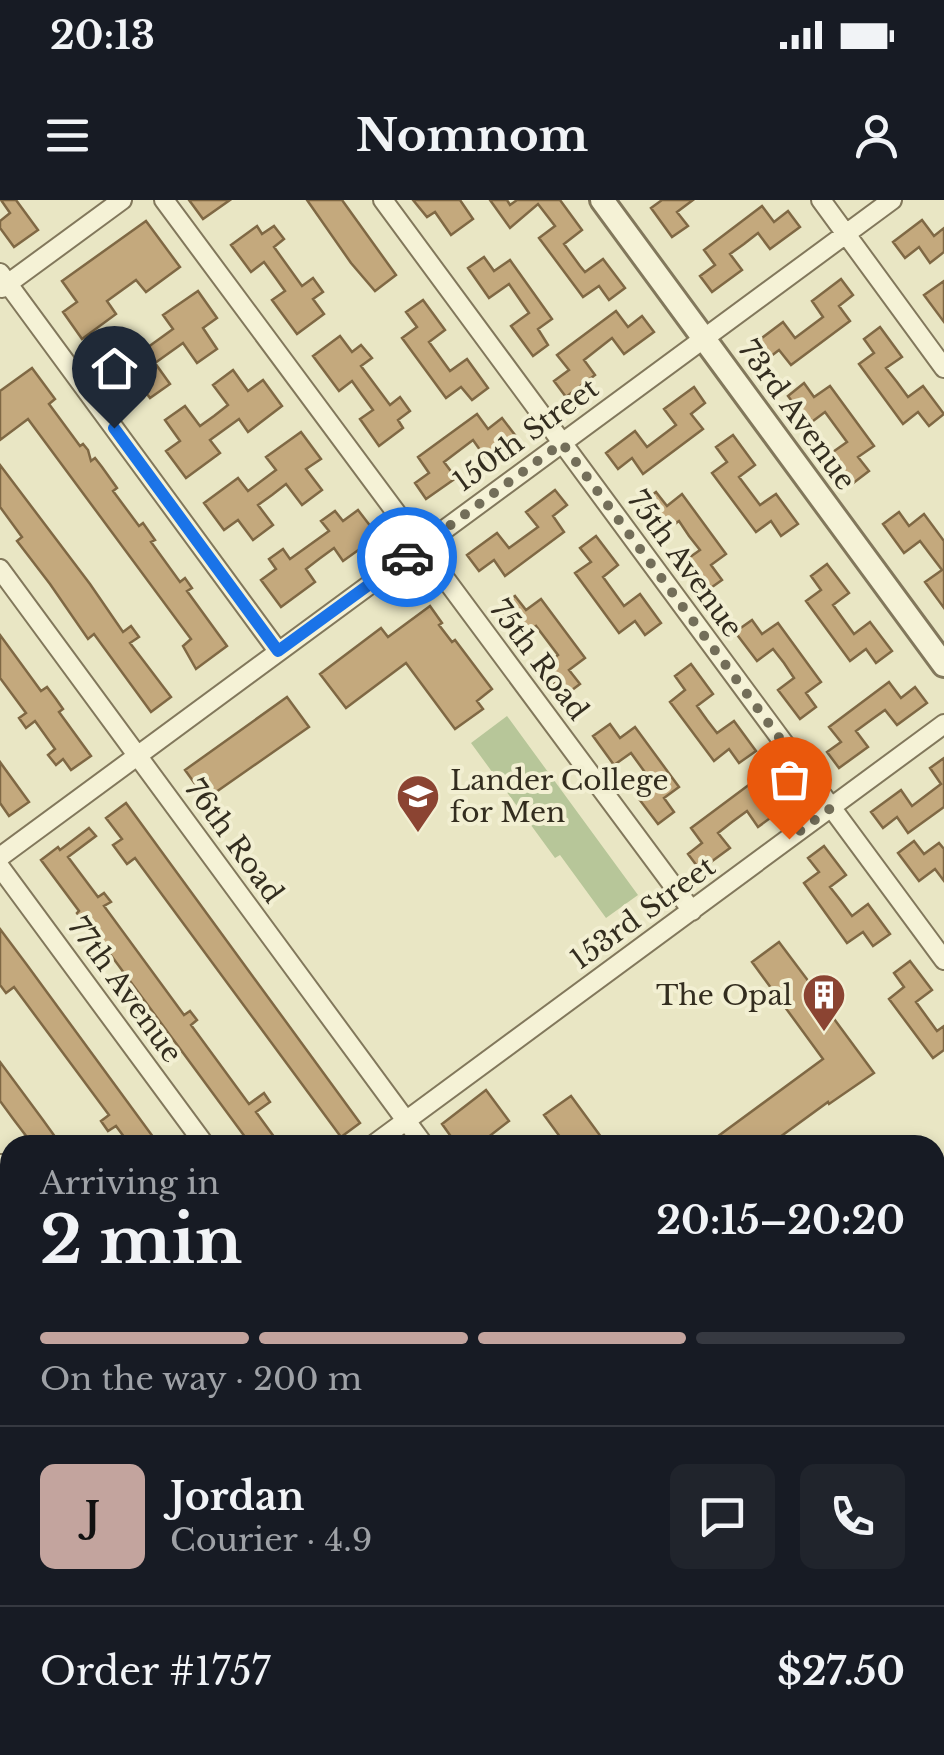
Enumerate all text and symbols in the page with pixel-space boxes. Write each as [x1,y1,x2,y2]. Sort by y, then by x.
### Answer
text: 20:13 [50,12,155,59]
text: Nomnom [356,107,588,163]
icon: menu [40,108,95,163]
icon: person [849,108,904,163]
pin [72,326,157,429]
street label: 73rd Avenue [731,333,863,497]
icon: home [87,341,142,396]
street label: 150th Street [447,370,606,499]
street label: 75th Avenue [620,484,750,644]
courier [357,507,457,607]
icon: car [380,530,435,585]
street label: 75th Road [482,593,596,727]
pin [747,737,832,840]
icon: bag [762,752,817,807]
place label: Lander College for Men [450,763,668,830]
street label: 76th Road [177,772,291,910]
school or university icon: Lander College for Men [395,773,441,834]
street label: 153rd Street [564,849,722,977]
street label: 77th Avenue [60,910,190,1070]
building icon: The Opal [801,972,847,1033]
place label: The Opal [656,978,792,1013]
text: Arriving in [40,1163,219,1203]
text: 20:15–20:20 [656,1197,905,1244]
text: 2 min [40,1200,242,1281]
text: On the way · 200 m [40,1359,362,1399]
button: chat [670,1464,775,1569]
button: phone [800,1464,905,1569]
text: Jordan [170,1473,304,1520]
text: J [85,1493,100,1540]
text: Courier · 4.9 [170,1520,372,1560]
text: Order #1757 [40,1648,271,1695]
text: $27.50 [777,1648,905,1695]

